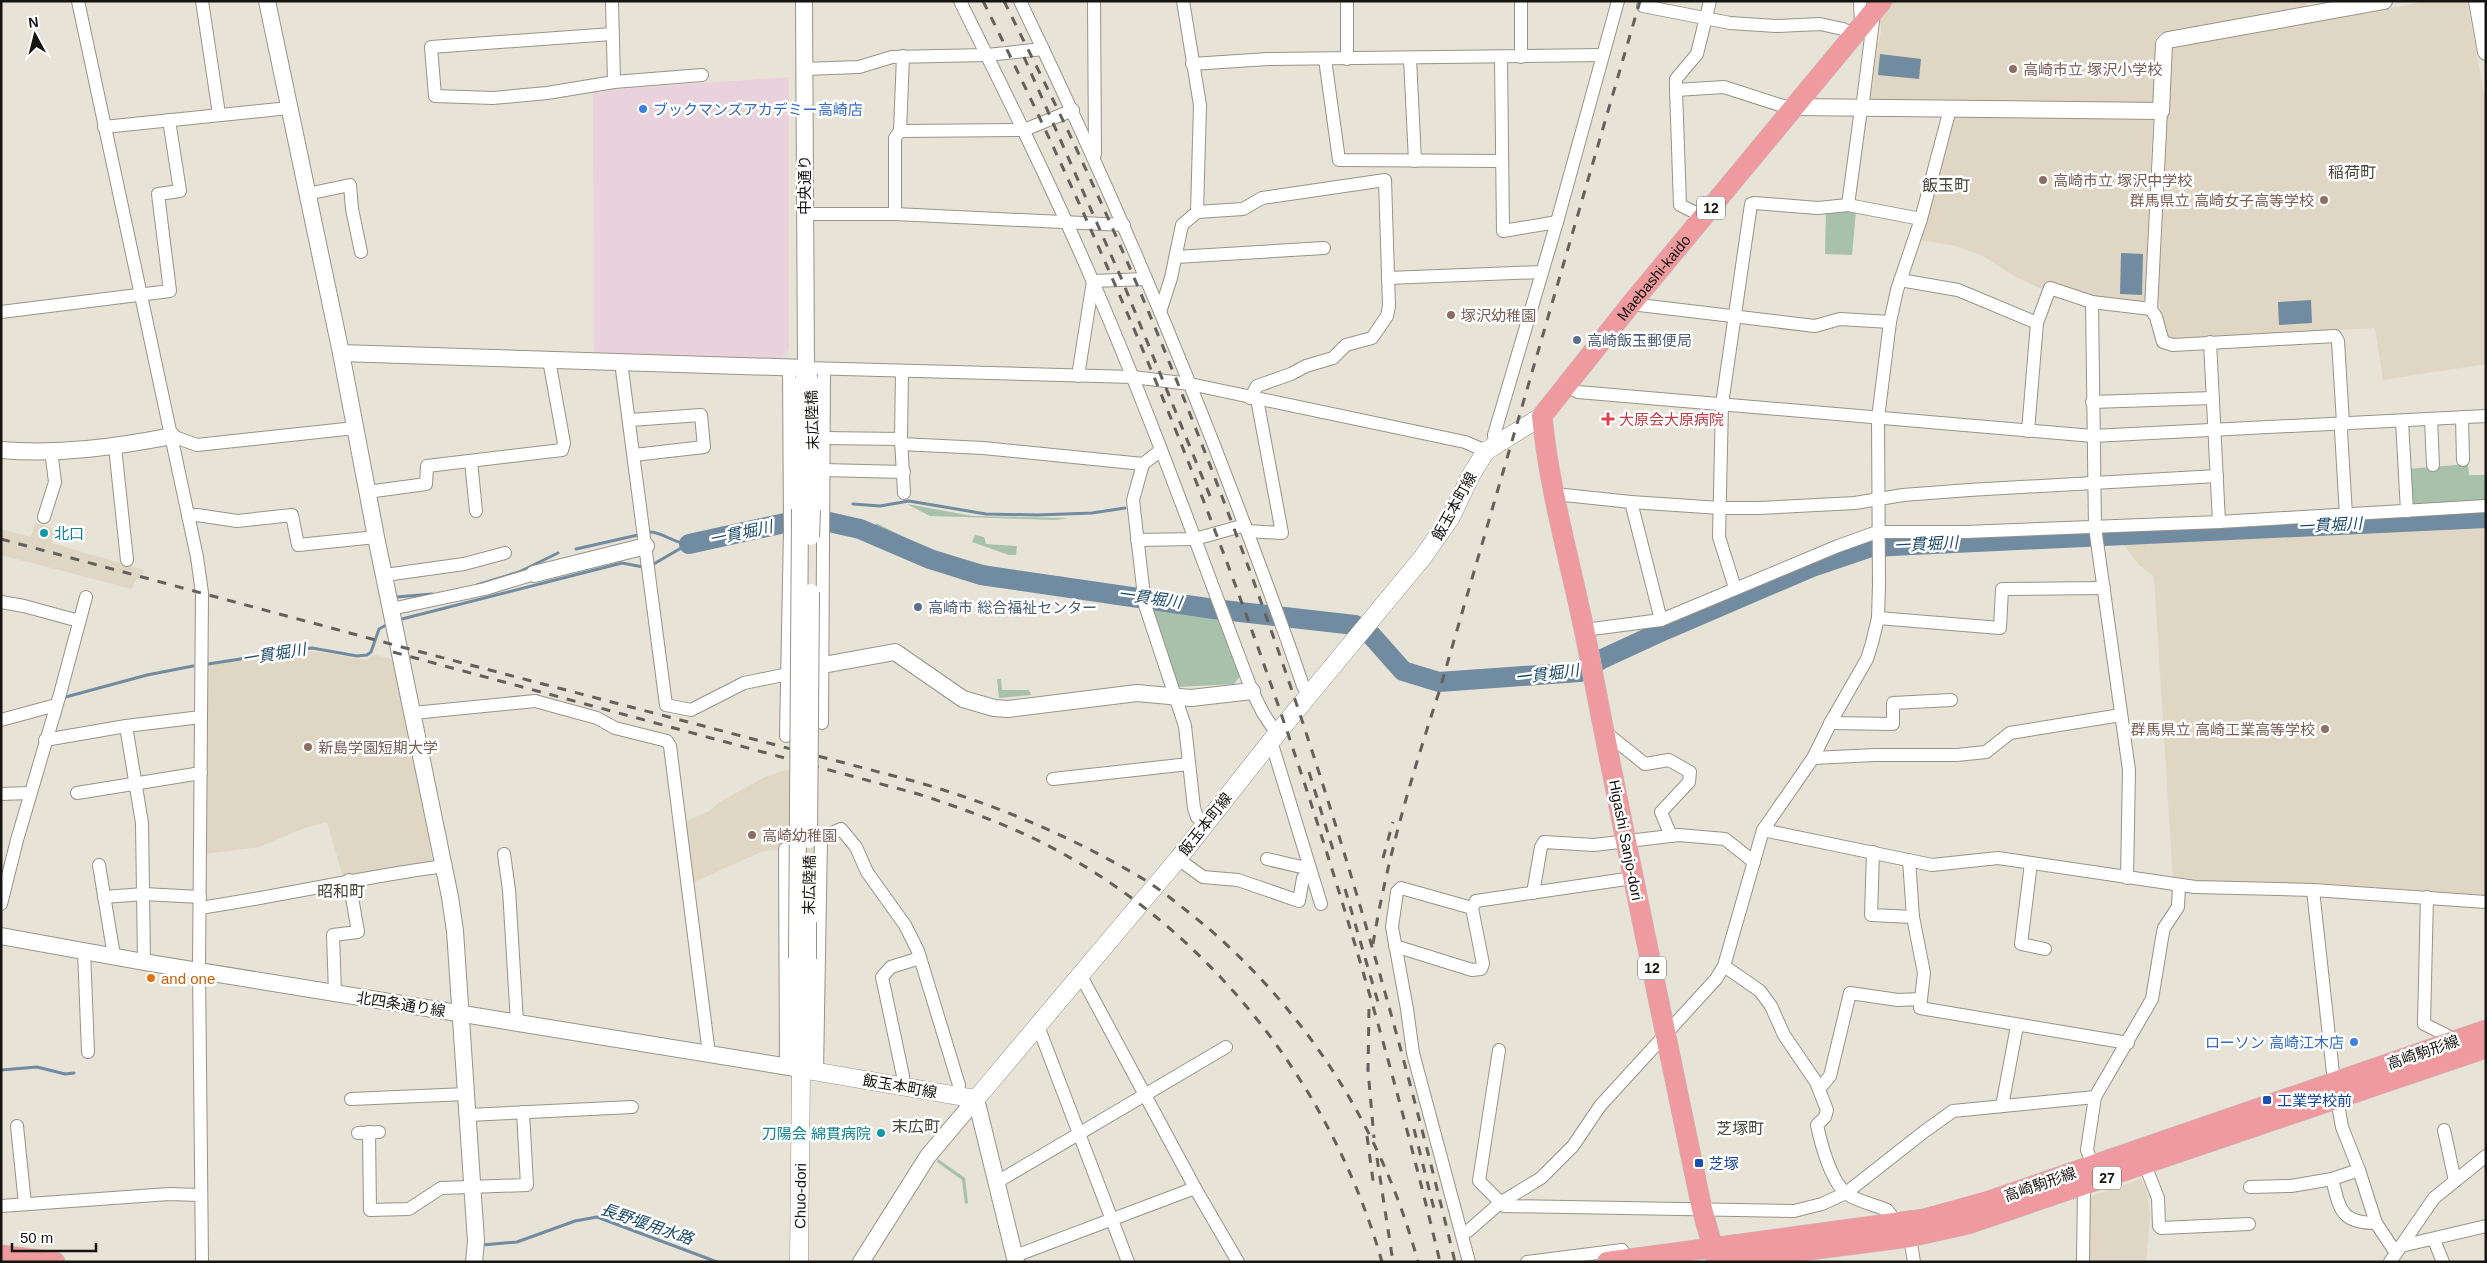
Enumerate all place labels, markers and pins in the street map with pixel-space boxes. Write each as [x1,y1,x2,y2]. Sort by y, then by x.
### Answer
place label: 高崎市立 塚沢小学校 [2023,61,2162,78]
marker: 高崎市立 塚沢小学校 [2007,63,2019,75]
place label: ブックマンズアカデミー高崎店 [653,101,863,118]
marker: ブックマンズアカデミー高崎店 [637,103,649,115]
place label: 高崎市立 塚沢中学校 [2053,172,2192,189]
marker: 高崎市立 塚沢中学校 [2037,174,2049,186]
place label: 群馬県立 高崎女子高等学校 [2130,192,2314,209]
marker: 群馬県立 高崎女子高等学校 [2318,194,2330,206]
place label: 塚沢幼稚園 [1461,307,1536,324]
marker: 塚沢幼稚園 [1445,309,1457,321]
place label: 高崎飯玉郵便局 [1587,332,1692,349]
marker: 高崎飯玉郵便局 [1571,334,1583,346]
place label: 大原会大原病院 [1619,411,1724,428]
marker: 大原会大原病院 [1601,412,1615,426]
place label: 北口 [54,525,84,542]
marker: 北口 [38,527,50,539]
place label: 高崎市 総合福祉センター [928,599,1097,616]
marker: 高崎市 総合福祉センター [912,601,924,613]
place label: 群馬県立 高崎工業高等学校 [2131,721,2315,738]
marker: 群馬県立 高崎工業高等学校 [2319,723,2331,735]
place label: 新島学園短期大学 [318,739,438,756]
marker: 新島学園短期大学 [302,741,314,753]
place label: 高崎幼稚園 [762,827,837,844]
marker: 高崎幼稚園 [746,829,758,841]
place label: and one [161,970,215,987]
marker: and one [145,972,157,984]
place label: ローソン 高崎江木店 [2205,1034,2344,1051]
marker: ローソン 高崎江木店 [2348,1036,2360,1048]
place label: 工業学校前 [2277,1092,2352,1109]
marker: 工業学校前 [2261,1094,2273,1106]
place label: 刀陽会 綿貫病院 [762,1125,871,1142]
marker: 刀陽会 綿貫病院 [875,1127,887,1139]
place label: 芝塚 [1709,1155,1739,1172]
marker: 芝塚 [1693,1157,1705,1169]

